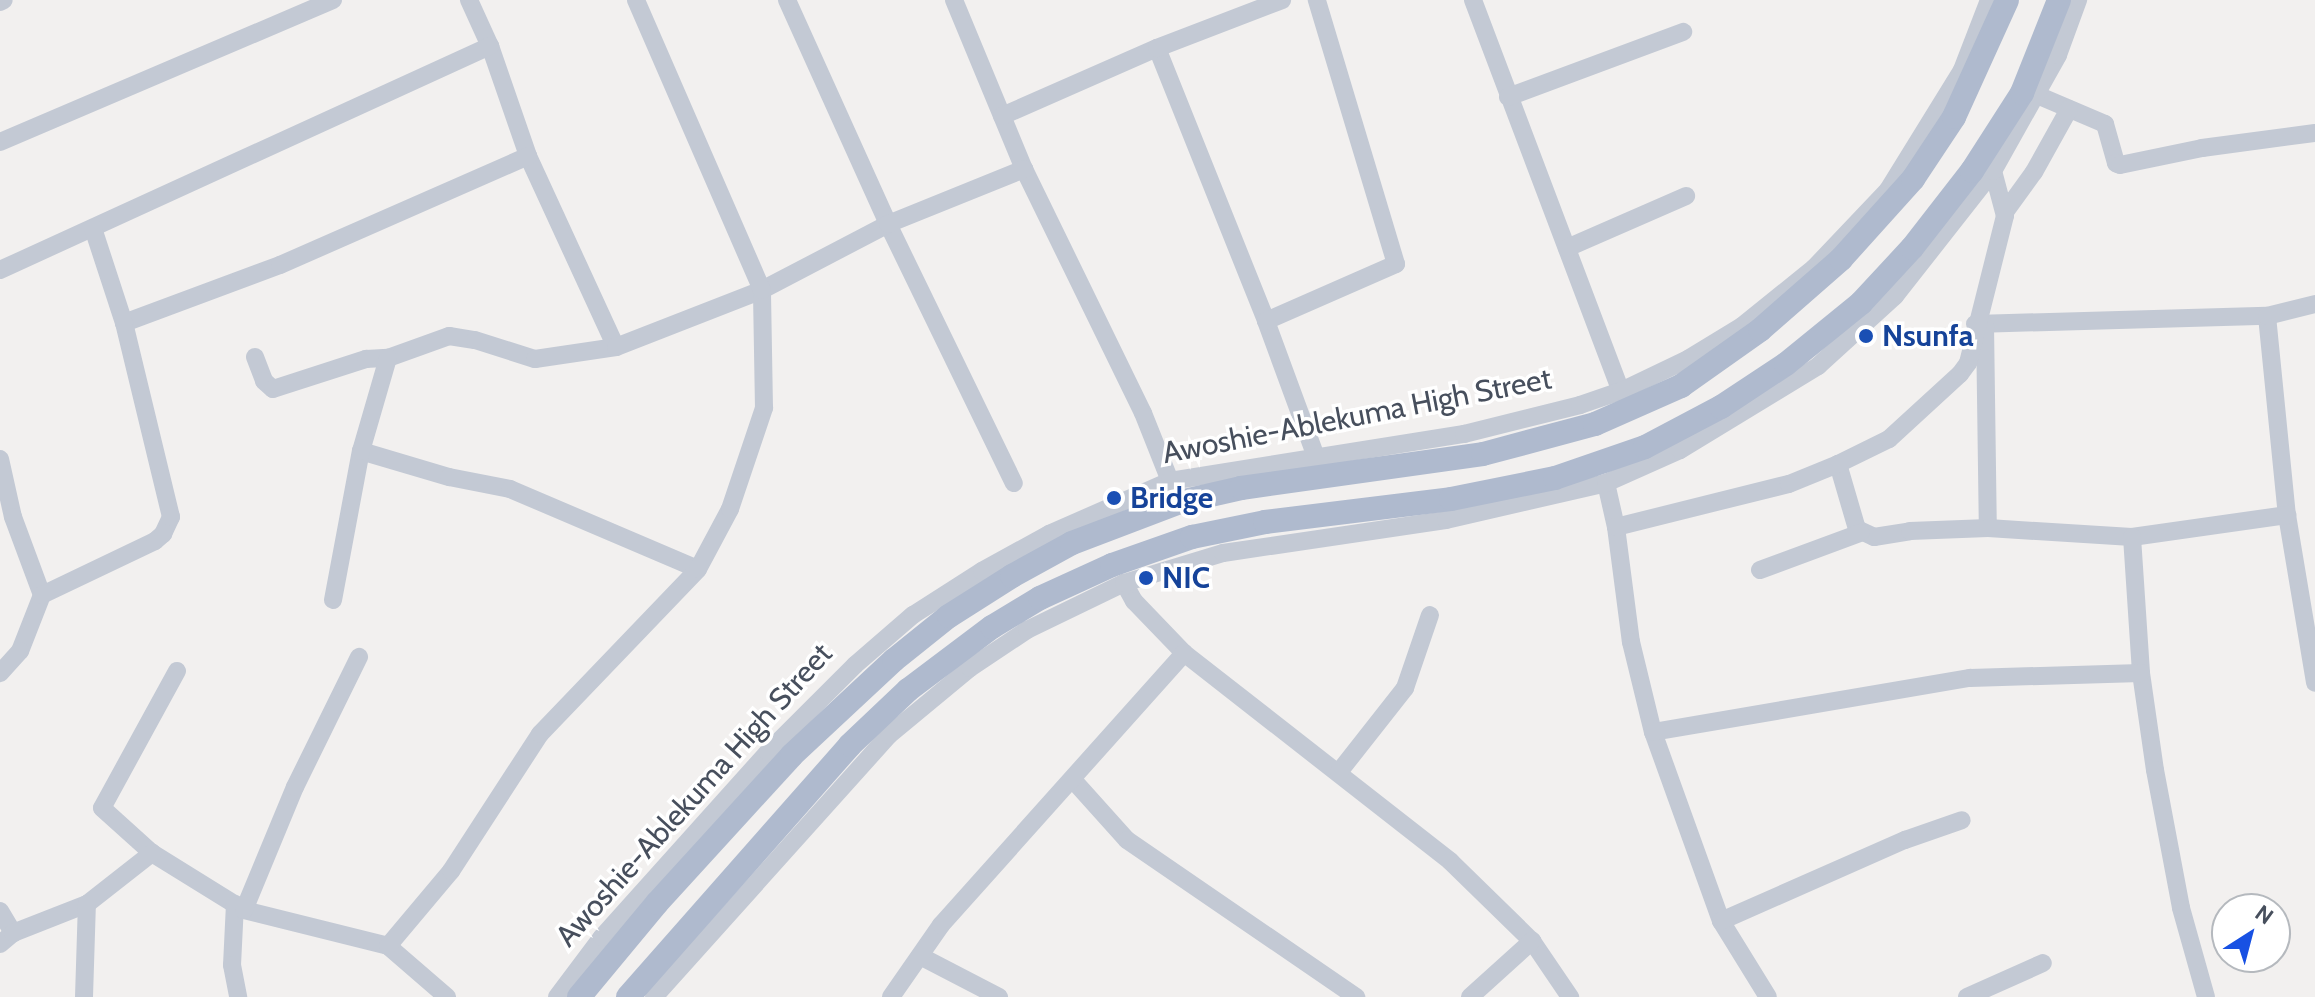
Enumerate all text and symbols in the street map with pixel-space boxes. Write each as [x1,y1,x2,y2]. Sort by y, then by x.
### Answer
place label: Nsunfa [1882,318,1974,354]
marker: Nsunfa [1857,327,1875,345]
street label: Awoshie-Ablekuma High Street [1160,361,1554,471]
place label: Bridge [1130,480,1213,516]
marker: Bridge [1105,489,1123,507]
place label: NIC [1162,560,1210,596]
marker: NIC [1137,569,1155,587]
street label: Awoshie-Ablekuma High Street [548,636,840,954]
north arrow [2211,893,2291,973]
text: N [2250,899,2278,930]

